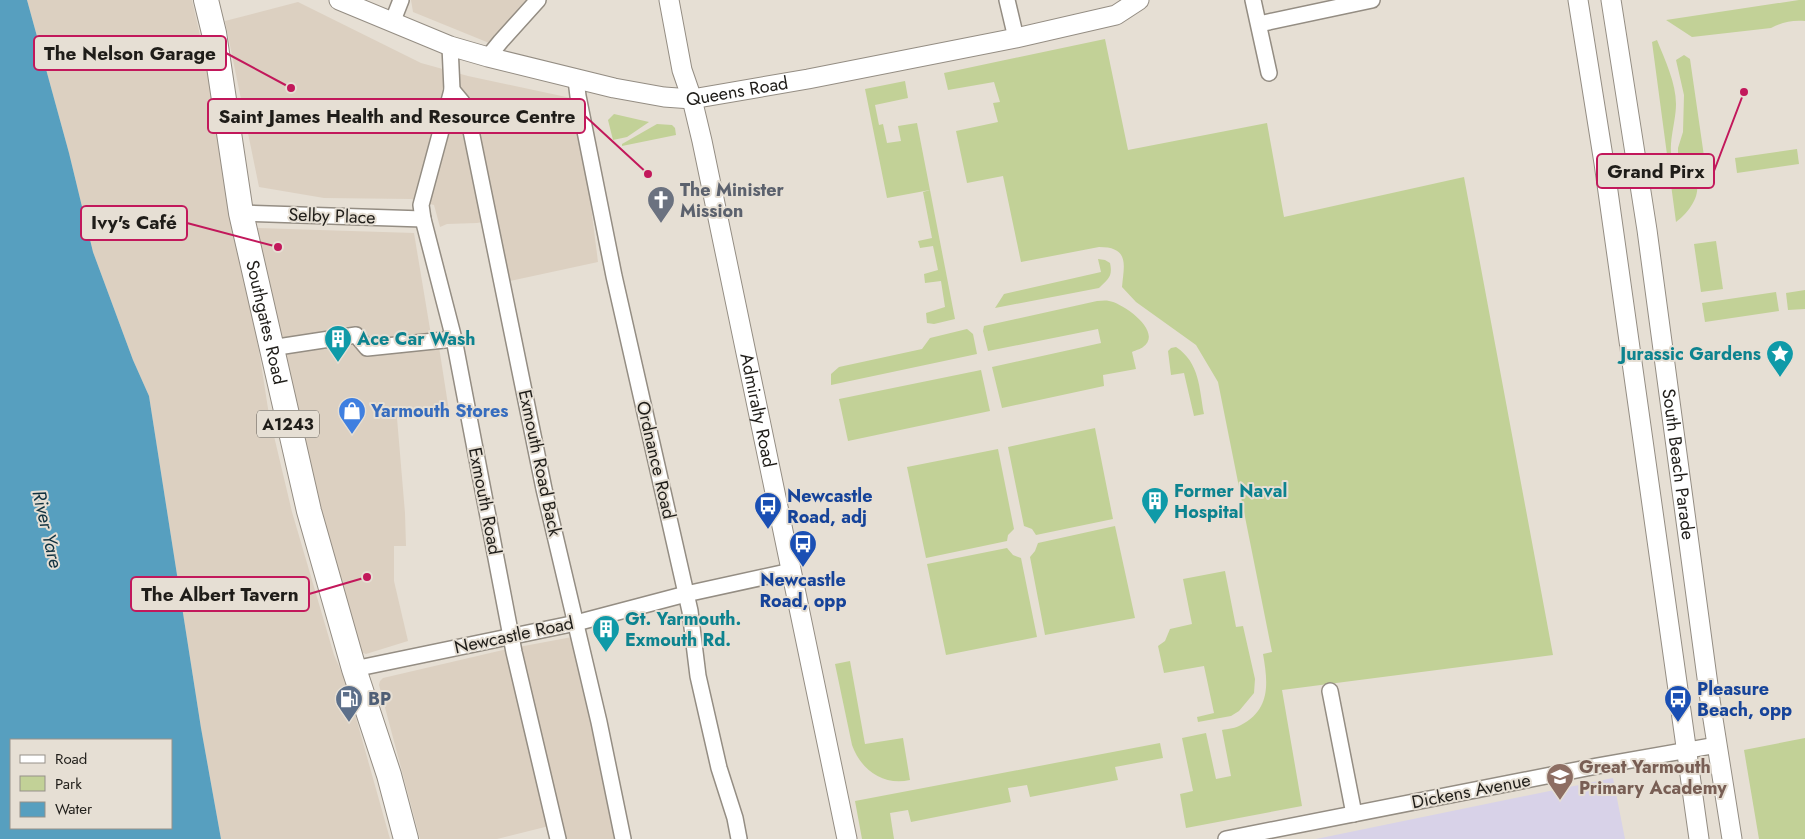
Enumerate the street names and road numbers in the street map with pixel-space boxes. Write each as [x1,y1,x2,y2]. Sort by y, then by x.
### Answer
street label: Queens Road [684,70,790,113]
street label: Selby Place [288,201,376,231]
street label: Southgates Road [239,257,293,387]
street label: Admiralty Road [733,351,782,470]
street label: Exmouth Road Back [512,387,568,539]
street label: South Beach Parade [1655,387,1701,541]
street label: Ordnance Road [630,398,682,522]
road number: A1243 [257,410,319,438]
street label: Exmouth Road [462,445,508,557]
street label: Newcastle Road [452,610,576,660]
street label: Dickens Avenue [1409,767,1533,815]

